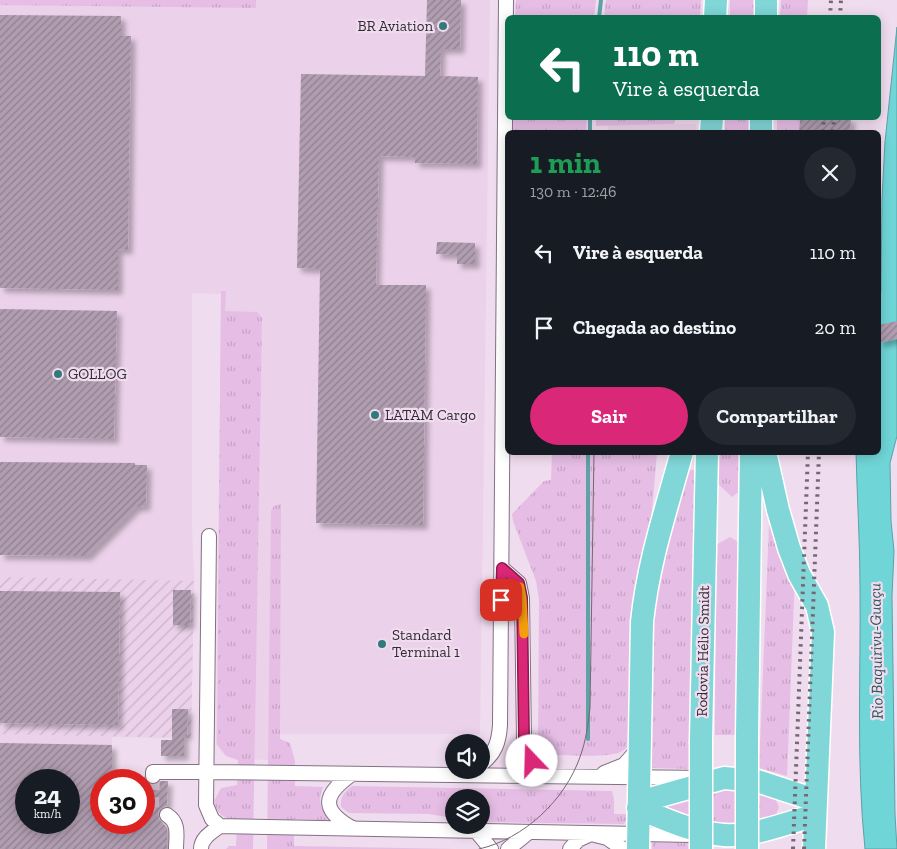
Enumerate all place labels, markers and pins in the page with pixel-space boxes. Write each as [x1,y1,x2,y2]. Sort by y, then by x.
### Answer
place label: BR Aviation [358,17,433,35]
marker: BR Aviation [437,20,449,32]
place label: GOLLOG [68,365,127,383]
marker: GOLLOG [52,368,64,380]
place label: LATAM Cargo [385,406,476,424]
marker: LATAM Cargo [369,409,381,421]
pin [480,579,522,621]
place label: Standard Terminal 1 [392,626,460,661]
marker: Standard Terminal 1 [376,638,388,650]

